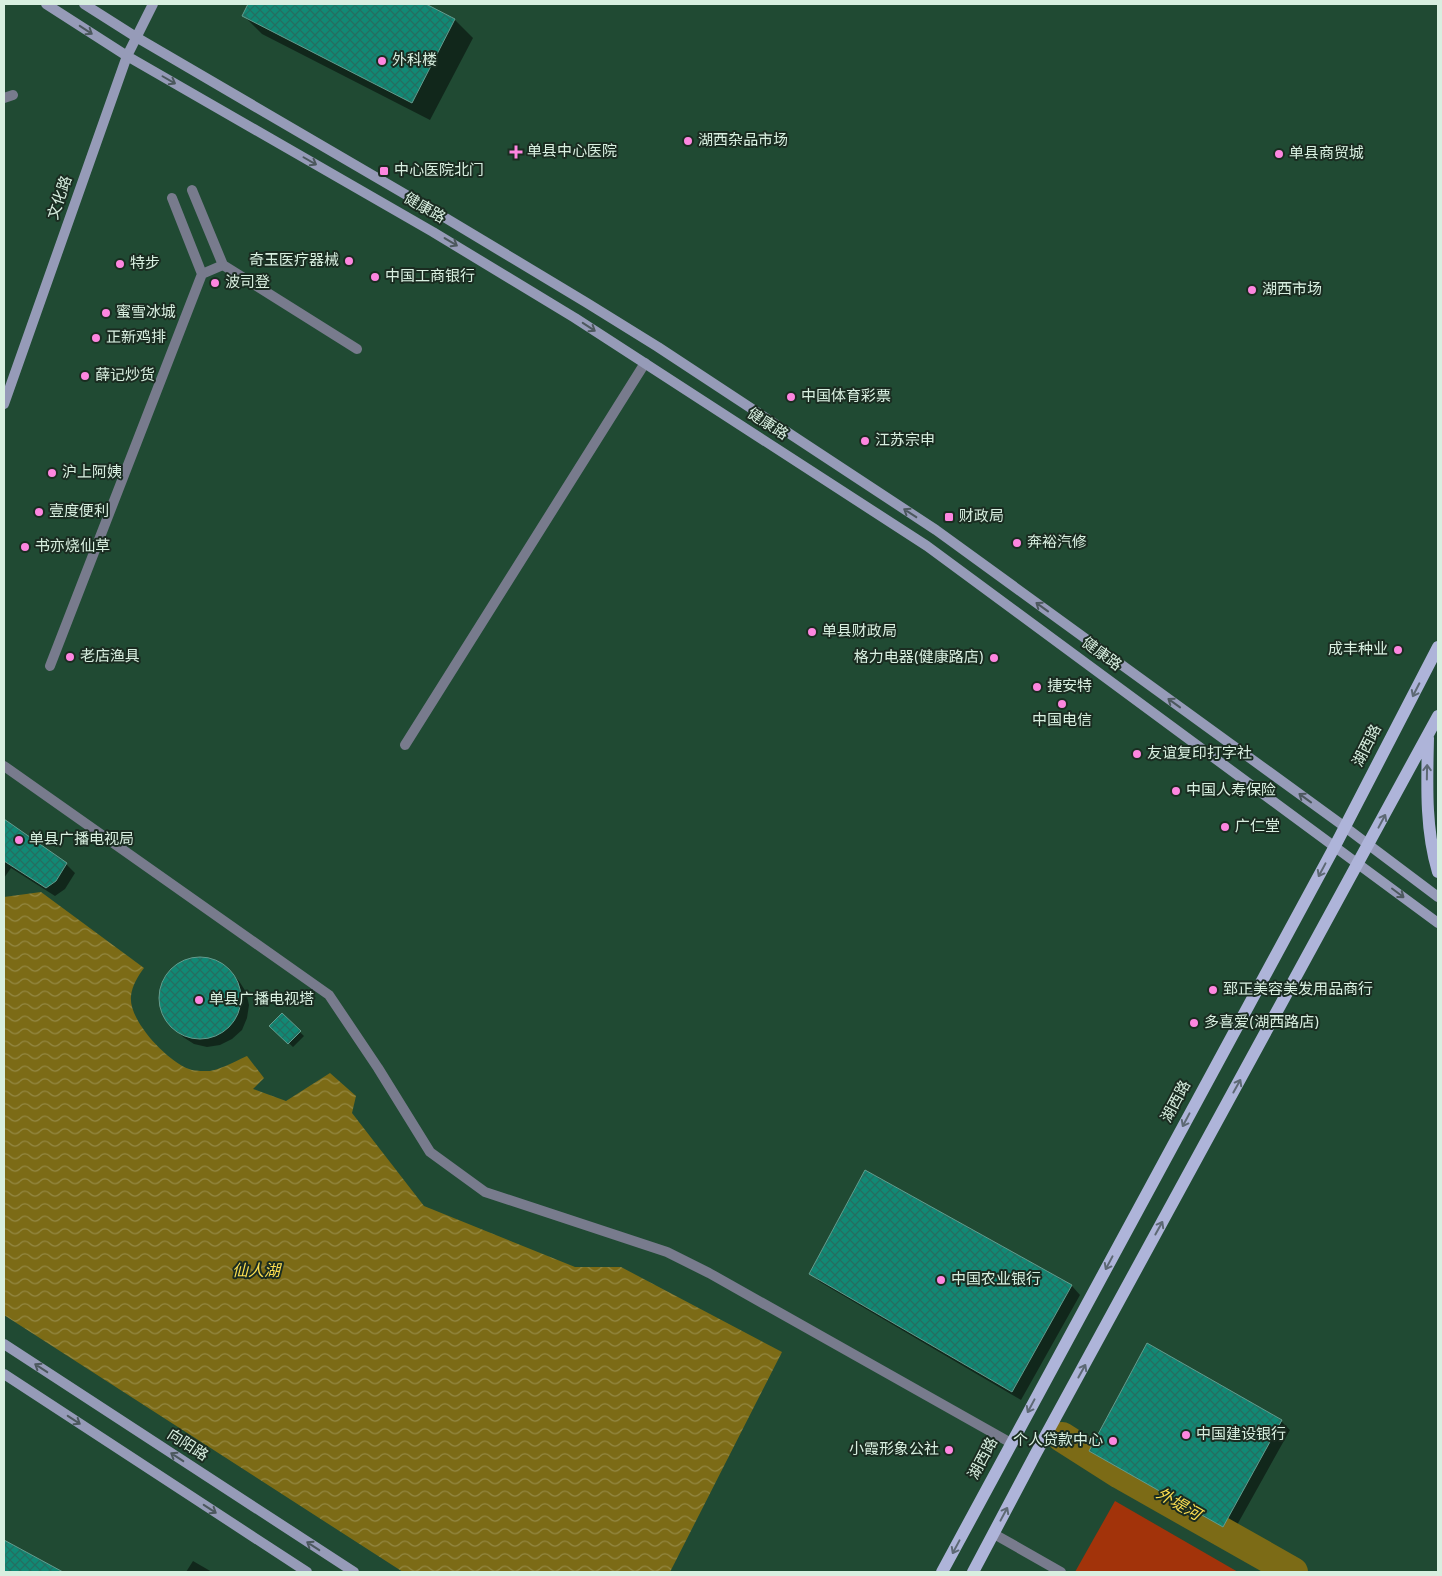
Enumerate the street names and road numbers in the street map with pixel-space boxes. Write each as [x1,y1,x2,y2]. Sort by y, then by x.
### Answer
street label: 文化路 [44,173,77,222]
street label: 健康路 [400,190,448,228]
street label: 健康路 [743,405,791,445]
street label: 健康路 [1077,634,1125,676]
street label: 湖西路 [1349,722,1387,770]
street label: 湖西路 [1158,1078,1196,1126]
street label: 向阳路 [163,1426,211,1466]
street label: 湖西路 [965,1435,1003,1483]

